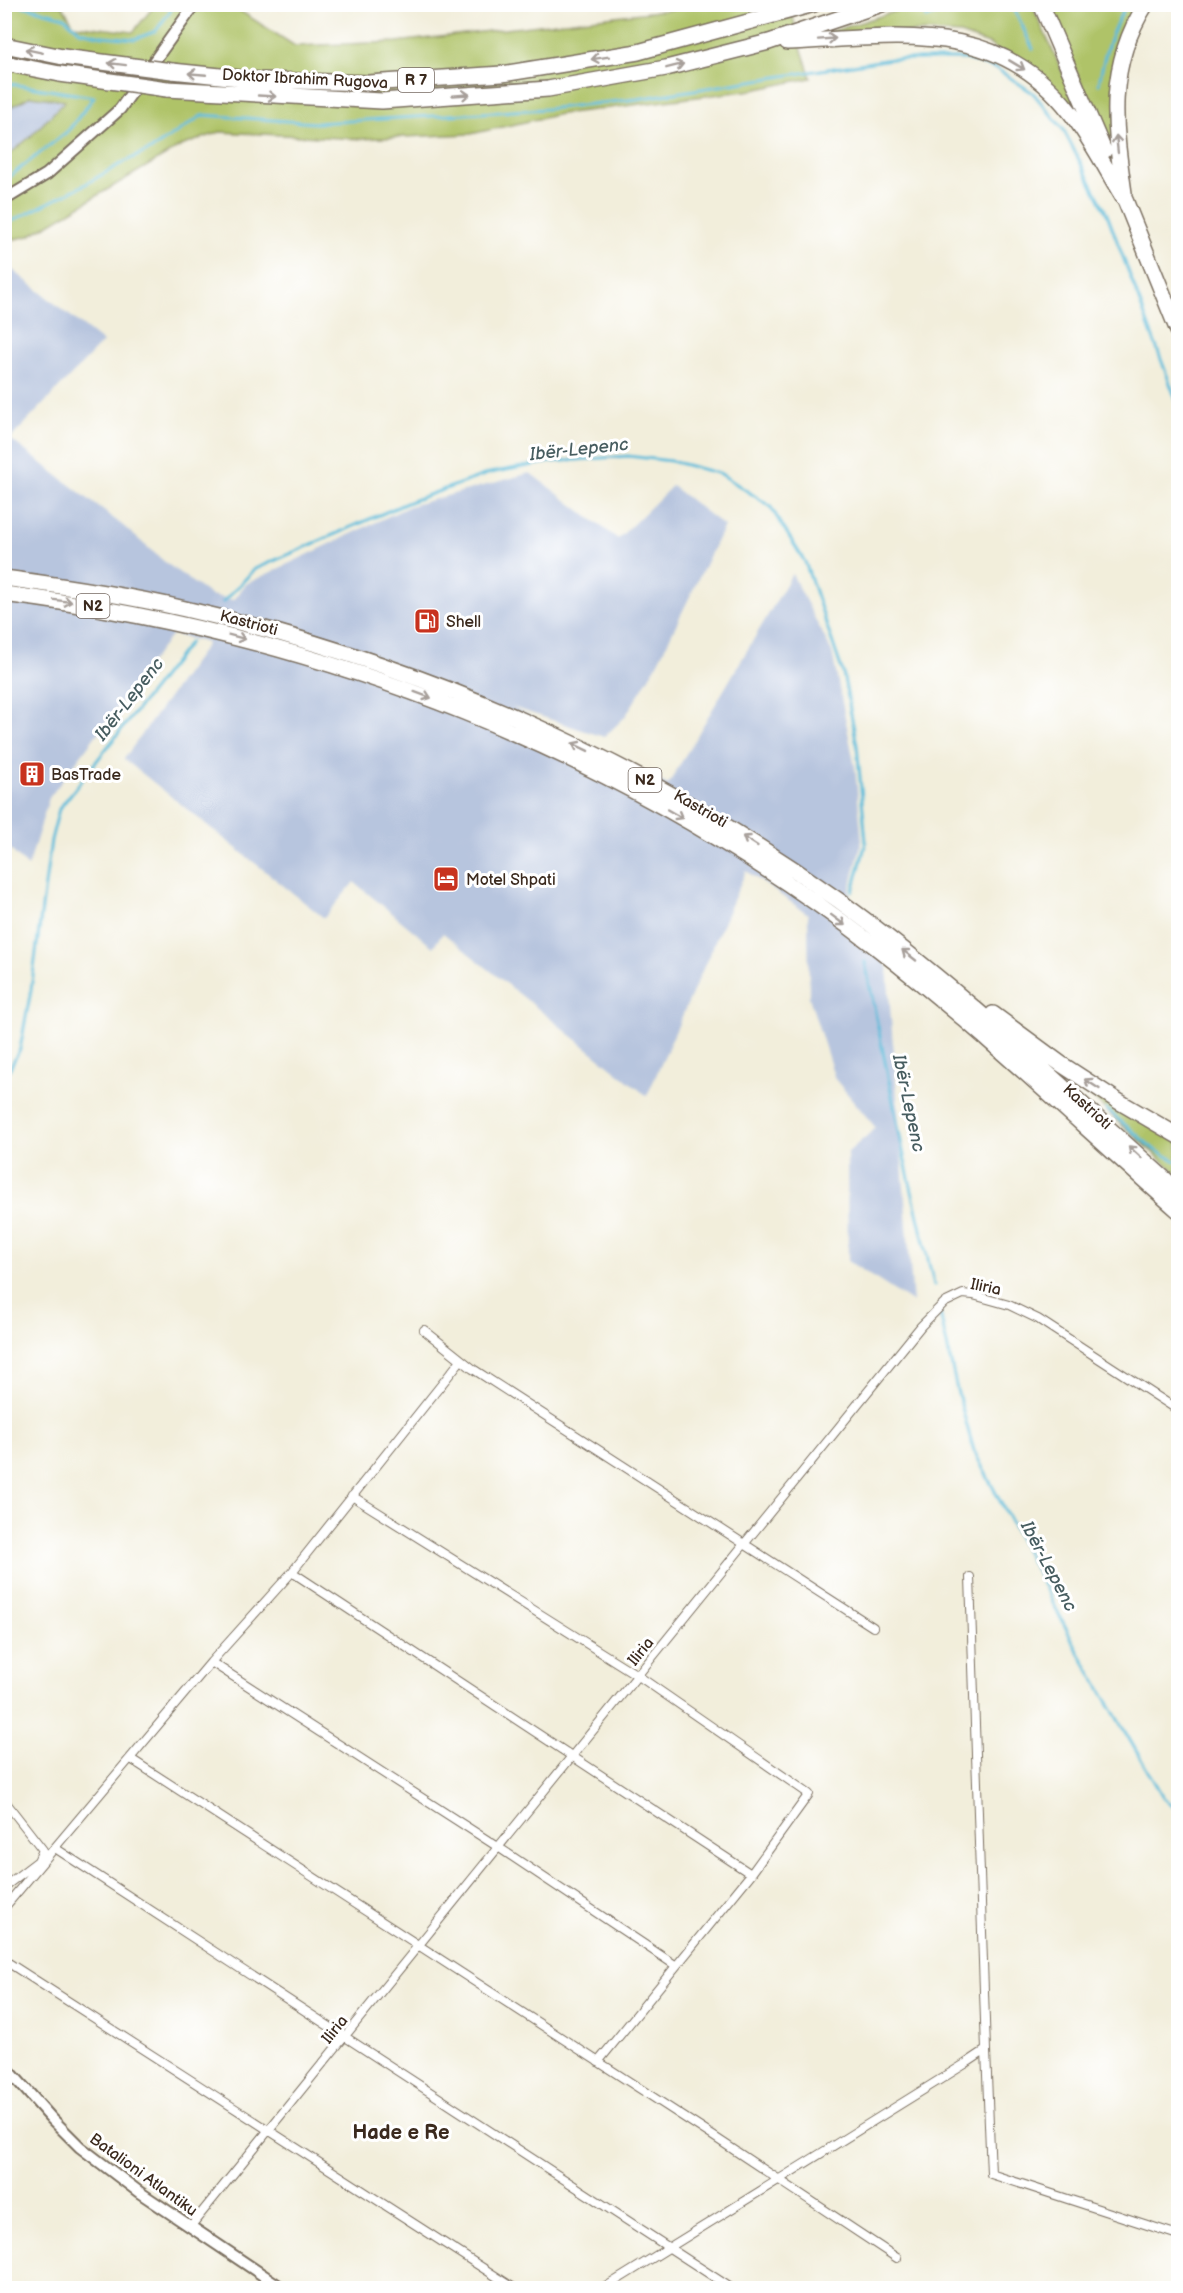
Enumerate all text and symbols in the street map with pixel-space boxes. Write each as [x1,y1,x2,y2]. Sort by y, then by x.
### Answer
one-way arrow [817,33,837,44]
one-way arrow [25,45,44,56]
one-way arrow [591,53,611,64]
one-way arrow [108,59,128,70]
one-way arrow [665,60,684,71]
one-way arrow [1008,60,1025,72]
street label: Doktor Ibrahim Rugova [221,66,388,93]
one-way arrow [188,68,208,79]
road number: R 7 [398,68,434,92]
one-way arrow [257,90,277,101]
one-way arrow [451,90,471,101]
one-way arrow [1112,135,1123,155]
water label: Ibër-Lepenc [528,434,630,465]
road number: N2 [76,594,110,618]
one-way arrow [52,596,72,607]
fuel station icon: Shell [412,606,442,636]
street label: Kastrioti [218,607,280,640]
place label: Shell [446,613,481,632]
one-way arrow [227,631,246,643]
water label: Ibër-Lepenc [90,653,168,746]
one-way arrow [413,690,432,701]
one-way arrow [572,740,590,752]
building icon: BasTrade [17,759,47,789]
place label: BasTrade [51,766,121,785]
road number: N2 [628,768,662,792]
street label: Kastrioti [670,786,731,832]
one-way arrow [666,808,683,820]
one-way arrow [742,835,759,848]
hotel icon: Motel Shpati [431,864,461,894]
place label: Motel Shpati [466,871,556,890]
one-way arrow [830,913,846,926]
one-way arrow [901,948,917,961]
water label: Ibër-Lepenc [888,1051,929,1154]
one-way arrow [1085,1078,1101,1090]
street label: Kastrioti [1059,1080,1115,1134]
one-way arrow [1128,1145,1143,1159]
street label: Iliria [969,1275,1003,1300]
water label: Ibër-Lepenc [1016,1517,1081,1615]
street label: Iliria [624,1634,658,1670]
street label: Iliria [318,2012,352,2048]
district label: Hade e Re [353,2121,449,2145]
street label: Batalioni Atlantiku [86,2130,201,2221]

